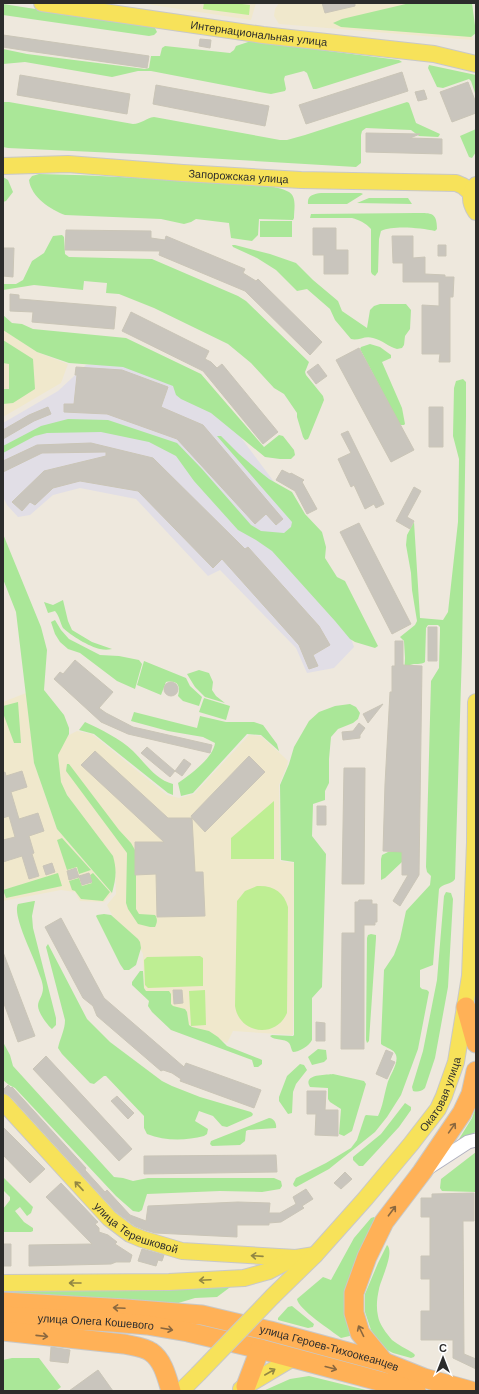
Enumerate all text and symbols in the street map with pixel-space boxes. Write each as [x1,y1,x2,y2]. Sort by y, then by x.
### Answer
street label: Интернациональная улица [190,19,329,48]
street label: Запорожская улица [188,167,290,185]
street label: Окатовая улица [417,1055,463,1134]
one-way arrow [448,1123,456,1134]
one-way arrow [74,1181,84,1191]
street label: улица Терешковой [92,1200,179,1255]
one-way arrow [388,1206,396,1217]
one-way arrow [251,1252,264,1259]
one-way arrow [199,1277,212,1284]
one-way arrow [69,1279,82,1287]
one-way arrow [113,1305,126,1312]
street label: улица Олега Кошевого [37,1312,155,1332]
street label: улица Героев-Тихоокеанцев [259,1323,401,1373]
one-way arrow [161,1325,174,1333]
one-way arrow [357,1325,364,1337]
one-way arrow [35,1332,48,1339]
north arrow [423,1338,463,1378]
text: С [439,1342,447,1354]
one-way arrow [324,1365,337,1372]
one-way arrow [264,1368,276,1376]

